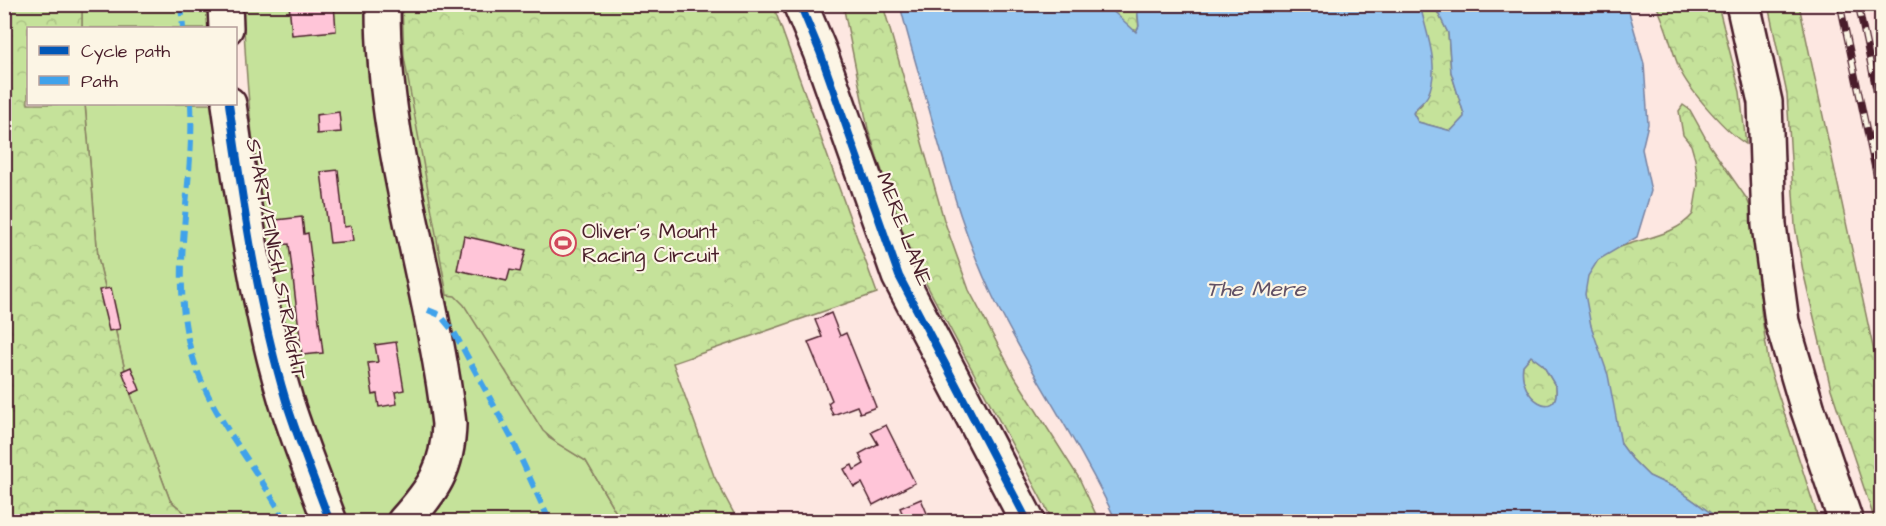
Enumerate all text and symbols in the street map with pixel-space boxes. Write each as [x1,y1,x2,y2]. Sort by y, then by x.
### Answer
legend [27,27,237,105]
text: Cycle path [81,39,170,65]
text: Path [81,69,118,94]
street label: START/FINISH STRAIGHT [238,136,314,383]
street label: MERE LANE [869,168,939,290]
place label: Oliver's Mount Racing Circuit [582,217,720,272]
sports icon: Oliver's Mount Racing Circuit [548,228,578,258]
water label: The Mere [1206,274,1307,305]

